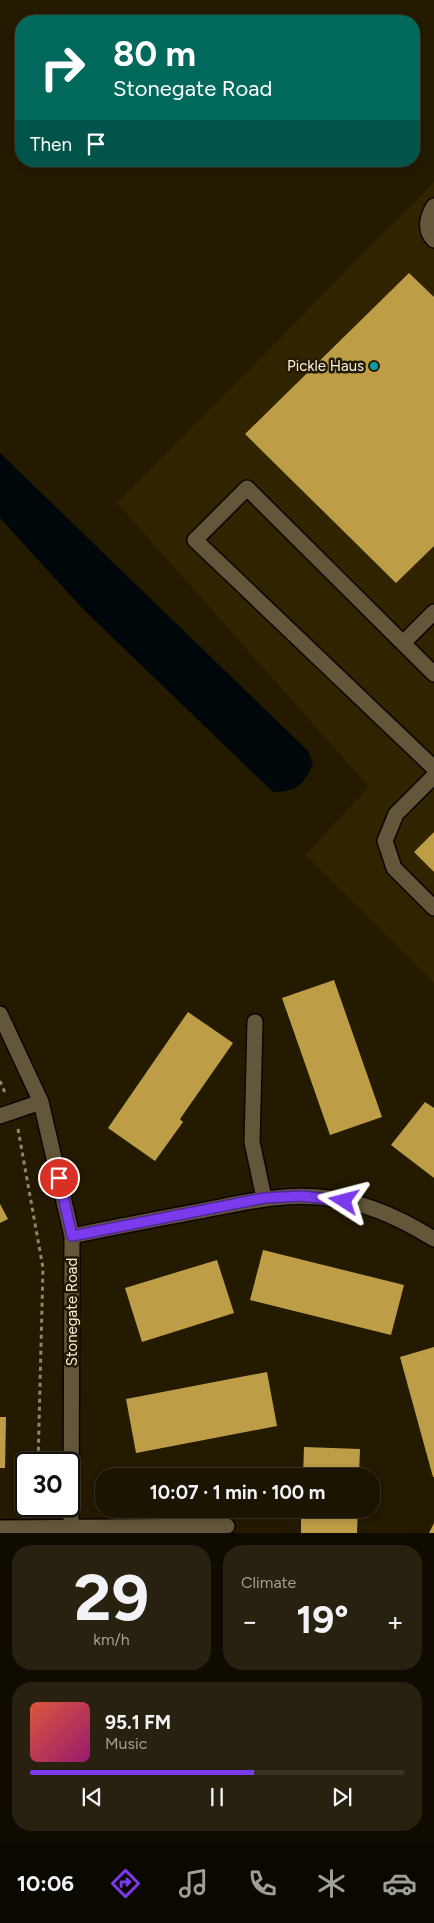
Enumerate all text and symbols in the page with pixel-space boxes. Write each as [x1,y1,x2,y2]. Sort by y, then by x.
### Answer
text: 80 m [113,33,196,75]
icon: right [30,35,95,100]
text: Stonegate Road [113,75,272,102]
icon: arrive [82,130,110,158]
text: Then [30,133,72,156]
place label: Pickle Haus [287,357,364,375]
marker: Pickle Haus [368,360,380,372]
pin [38,1157,80,1199]
icon: arrive [45,1164,73,1192]
position arrow [317,1174,369,1226]
street label: Stonegate Road [63,1258,81,1366]
speed limit sign: 30 [15,1452,80,1517]
text: 10:07 · 1 min · 100 m [150,1481,325,1504]
text: 29 [74,1558,149,1636]
text: Climate [241,1573,296,1592]
text: 19° [296,1597,349,1643]
text: − [241,1604,258,1638]
text: + [387,1604,404,1638]
text: km/h [93,1630,130,1649]
text: 95.1 FM [105,1711,171,1734]
text: Music [105,1734,147,1753]
icon: previous [78,1783,106,1811]
icon: pause [203,1783,231,1811]
icon: next [328,1783,356,1811]
icon: directions [108,1866,143,1901]
icon: music [176,1866,211,1901]
icon: phone [245,1866,280,1901]
icon: climate [314,1866,349,1901]
icon: car [382,1866,417,1901]
text: 10:06 [17,1870,74,1897]

